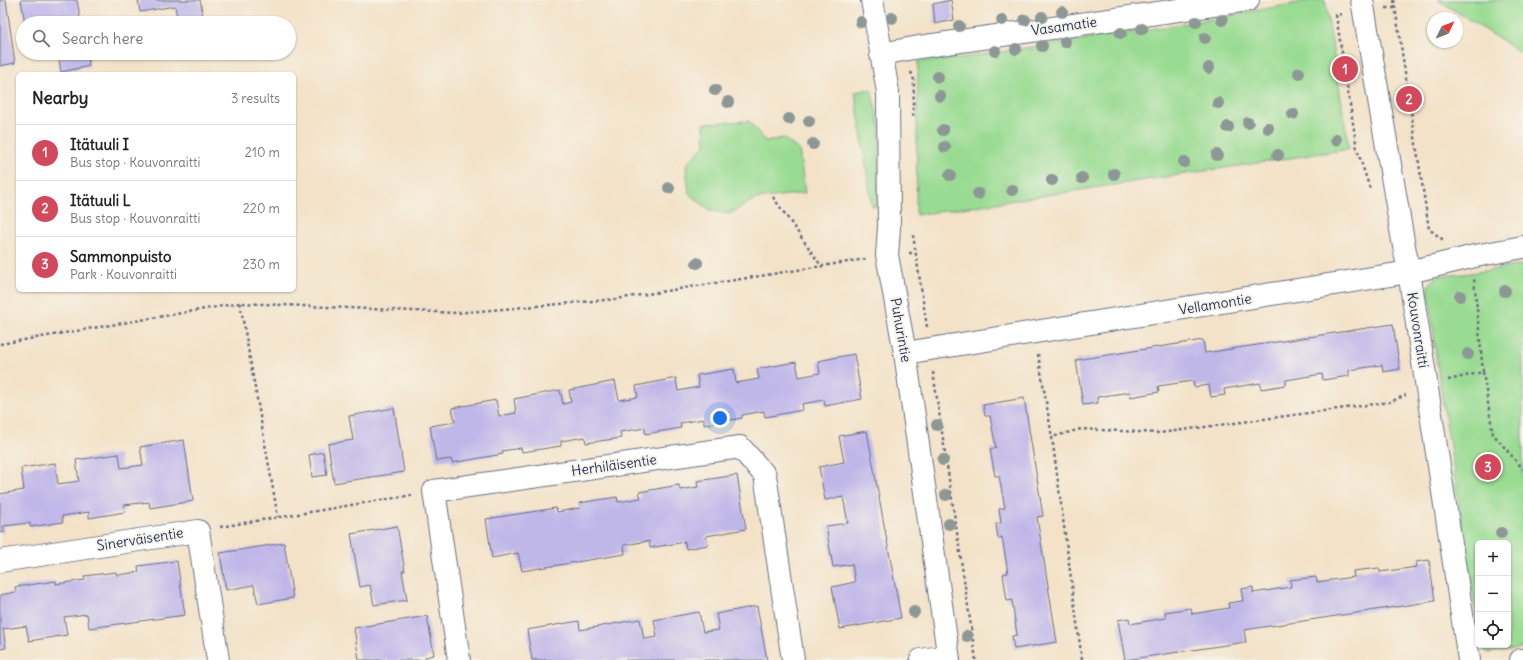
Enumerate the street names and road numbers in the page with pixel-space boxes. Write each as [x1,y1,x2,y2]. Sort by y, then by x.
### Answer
street label: Vasamatie [1030,12,1098,40]
street label: Vellamontie [1177,289,1253,319]
street label: Kouvonraitti [1403,291,1433,369]
street label: Puhurintie [886,296,916,364]
street label: Herhiläisentie [570,450,658,480]
street label: Sinerväisentie [95,523,185,555]

